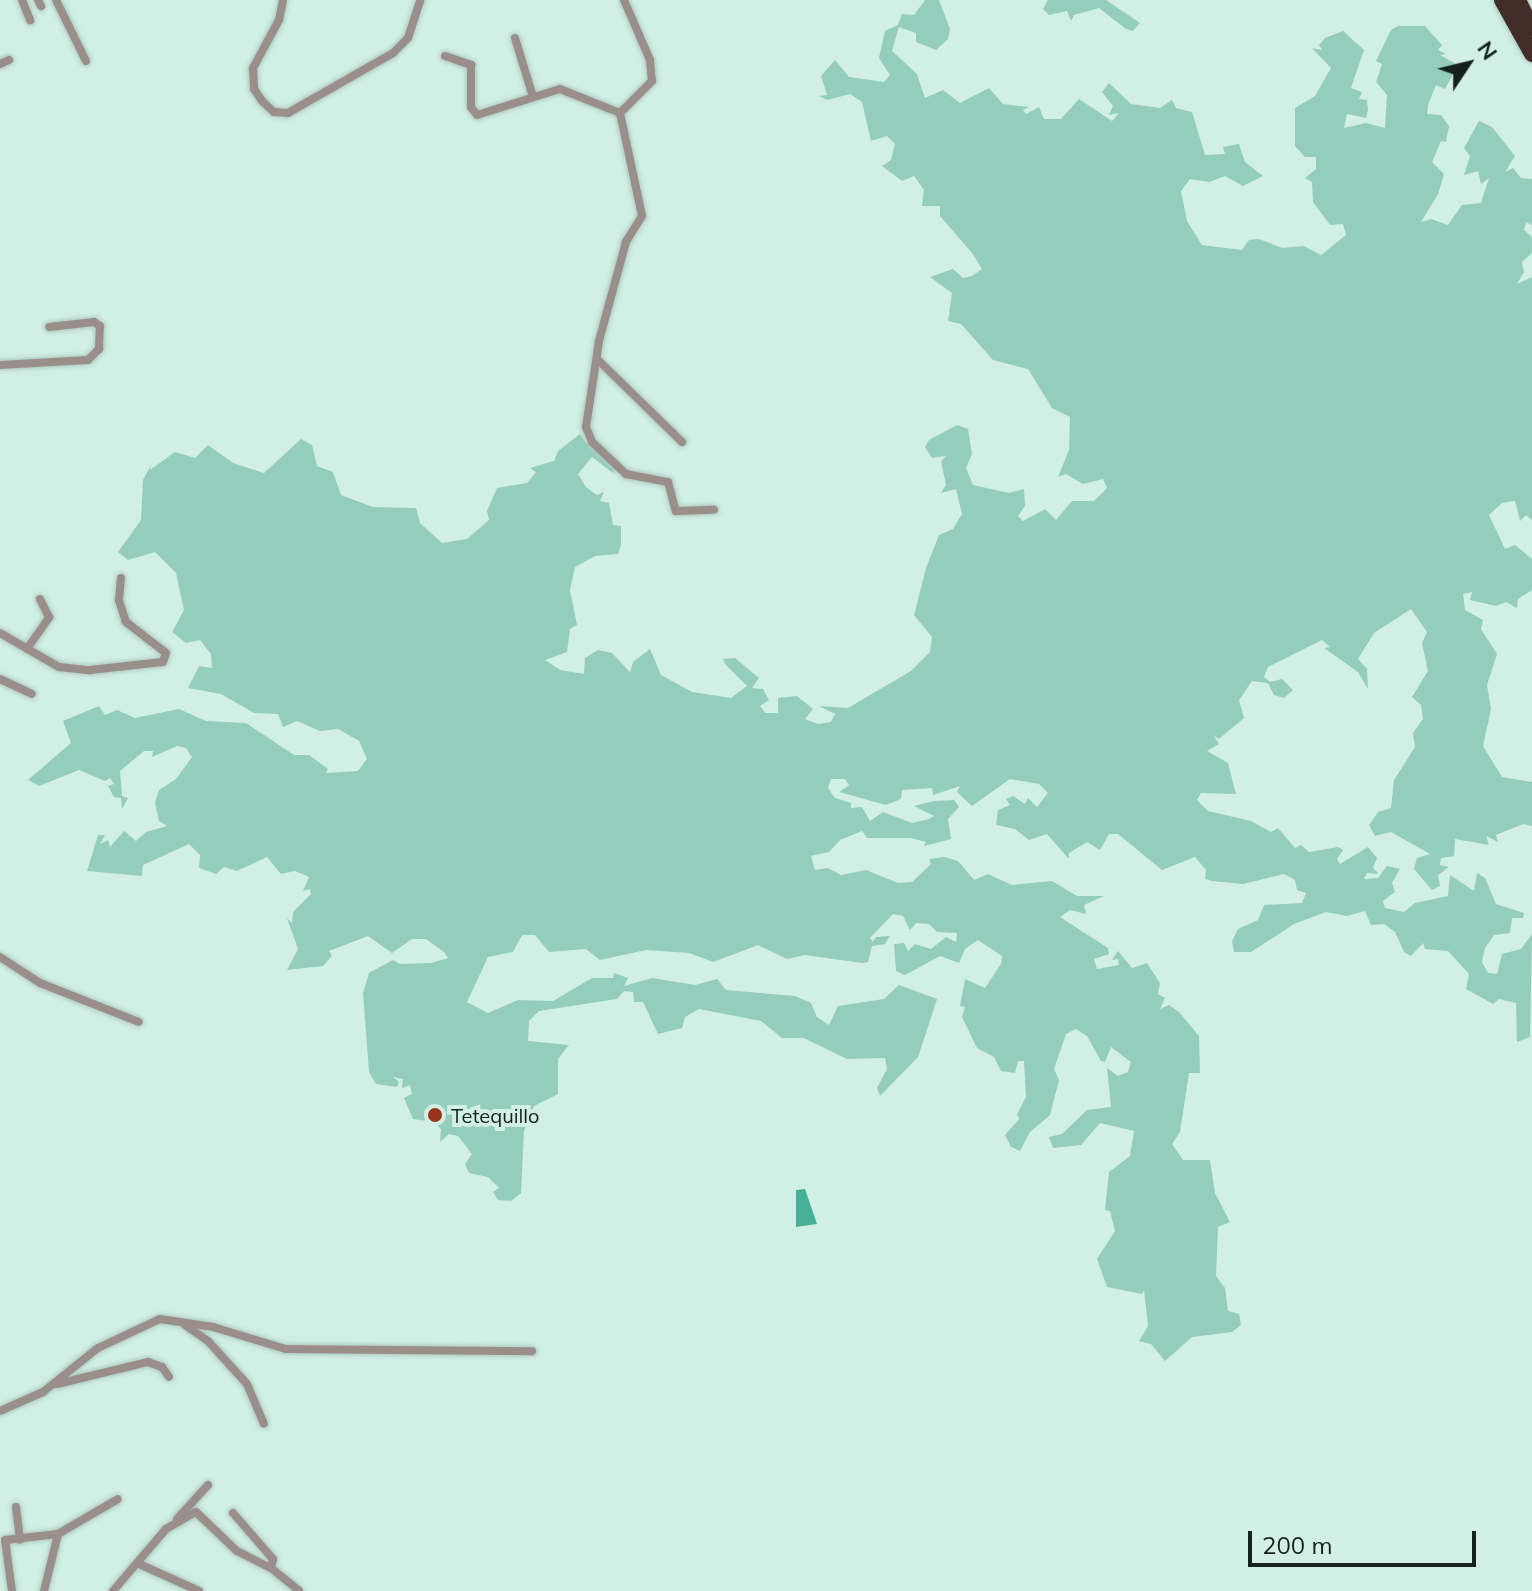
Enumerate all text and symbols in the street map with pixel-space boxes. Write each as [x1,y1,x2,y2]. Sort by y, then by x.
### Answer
north arrow [1428,24,1508,104]
text: N [1471,35,1504,65]
place label: Tetequillo [451,1103,539,1127]
marker: Tetequillo [426,1106,444,1124]
scale bar [1252,1515,1480,1565]
text: 200 m [1262,1530,1333,1560]

